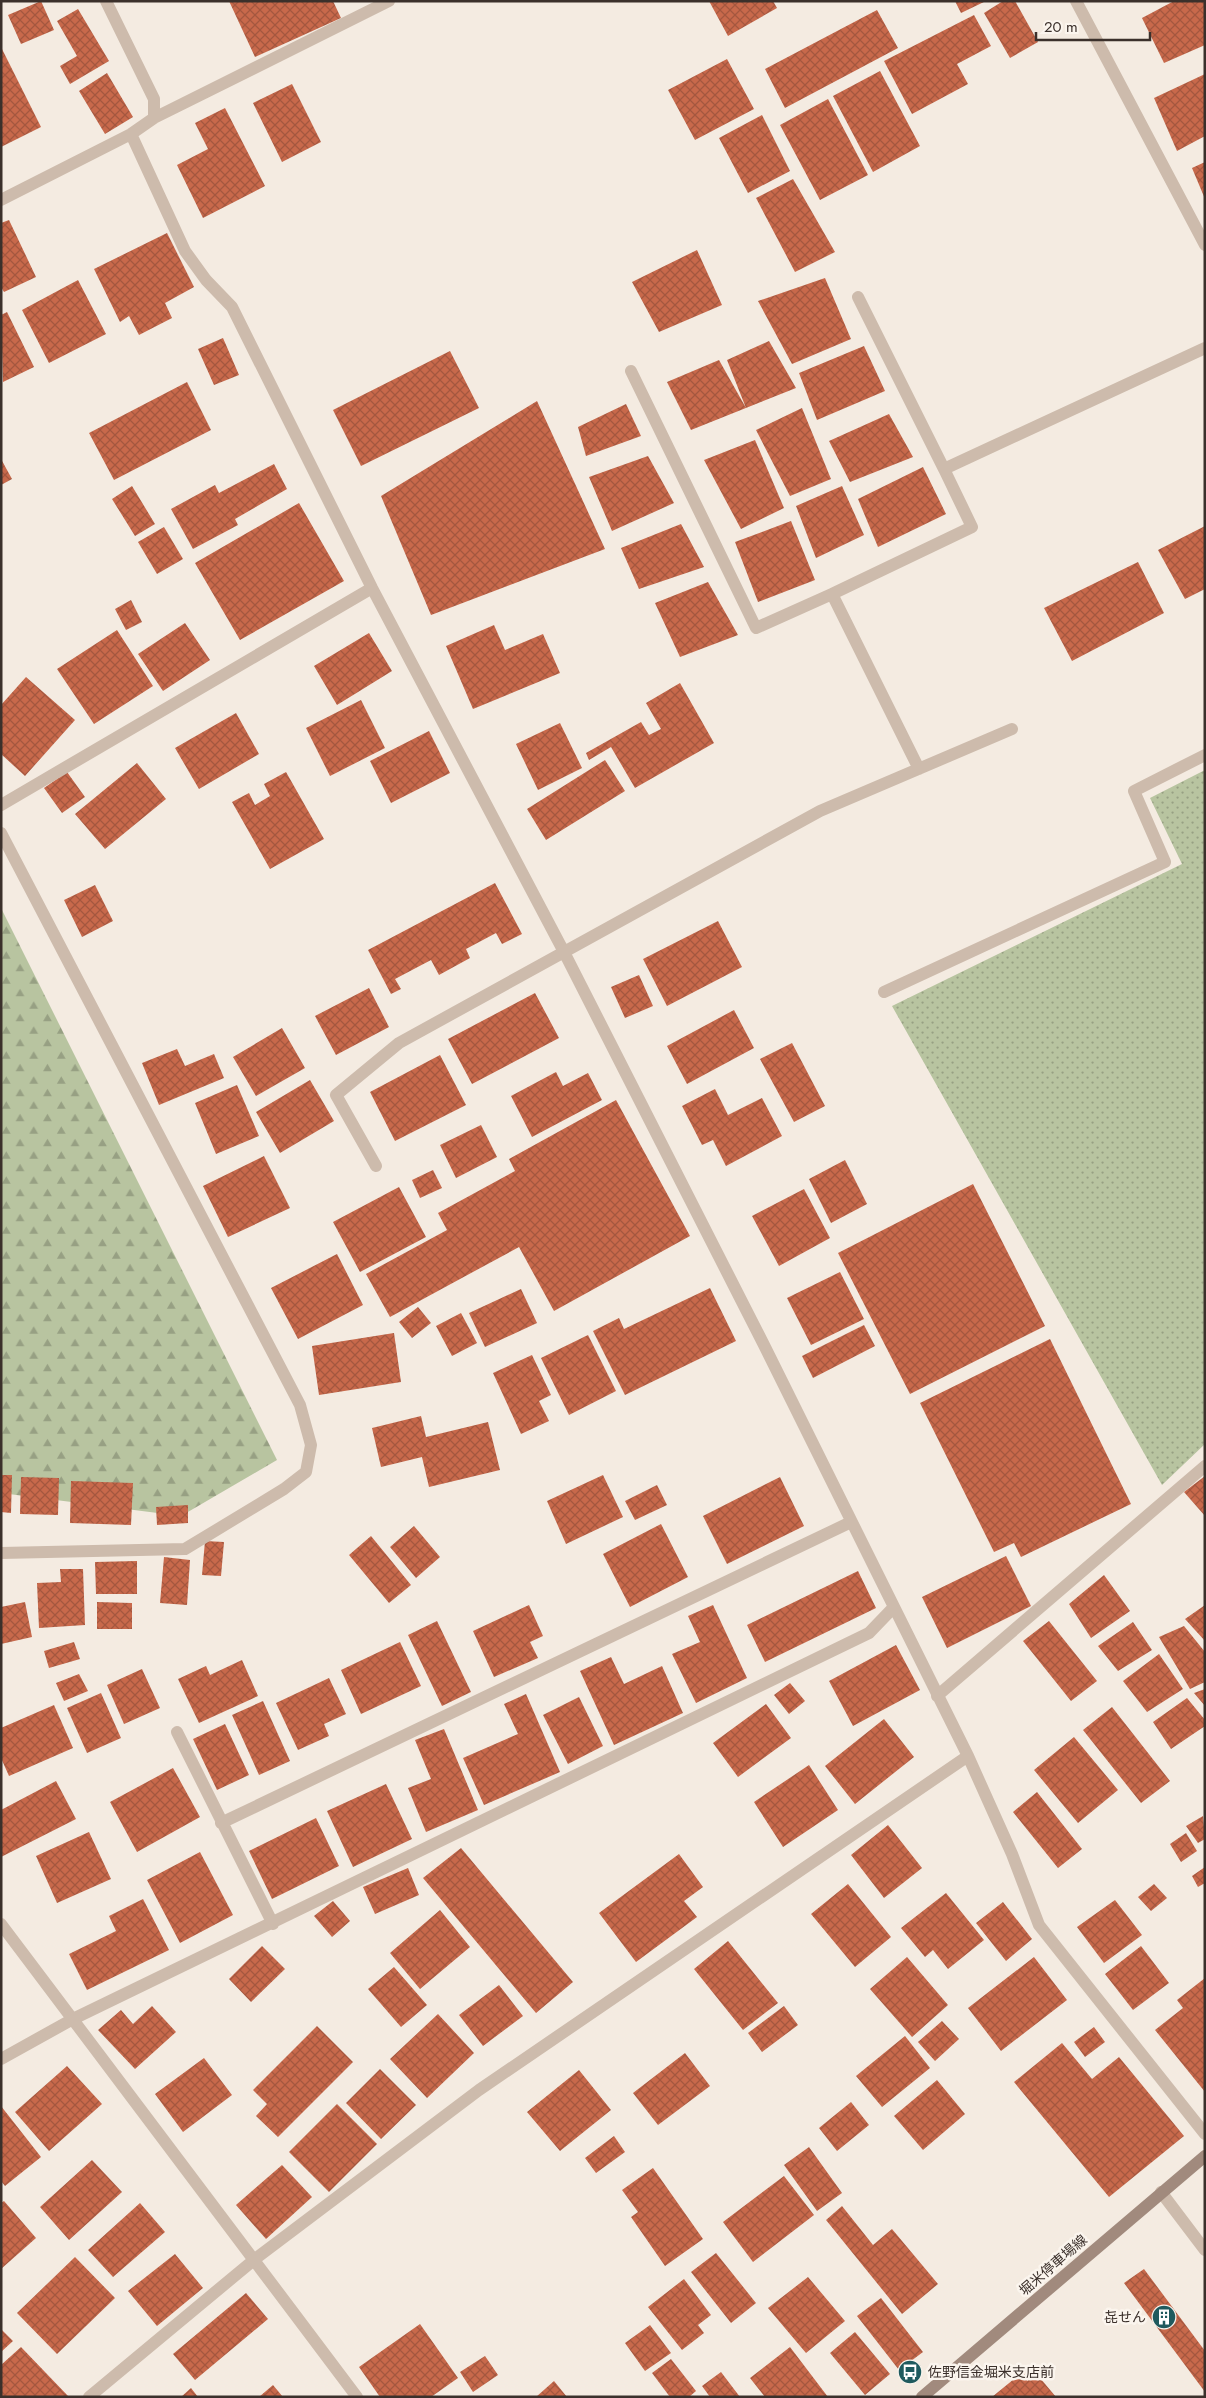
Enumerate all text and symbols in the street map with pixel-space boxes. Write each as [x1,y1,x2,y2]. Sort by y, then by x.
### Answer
scale bar [1036,10,1150,42]
text: 20 m [1044,16,1078,38]
street label: 堀米停車場線 [1015,2230,1091,2300]
building icon: 㐂せん [1151,2304,1177,2330]
place label: 㐂せん [1104,2307,1146,2327]
bus stop icon: 佐野信金堀米支店前 [897,2359,923,2385]
place label: 佐野信金堀米支店前 [928,2362,1054,2382]

